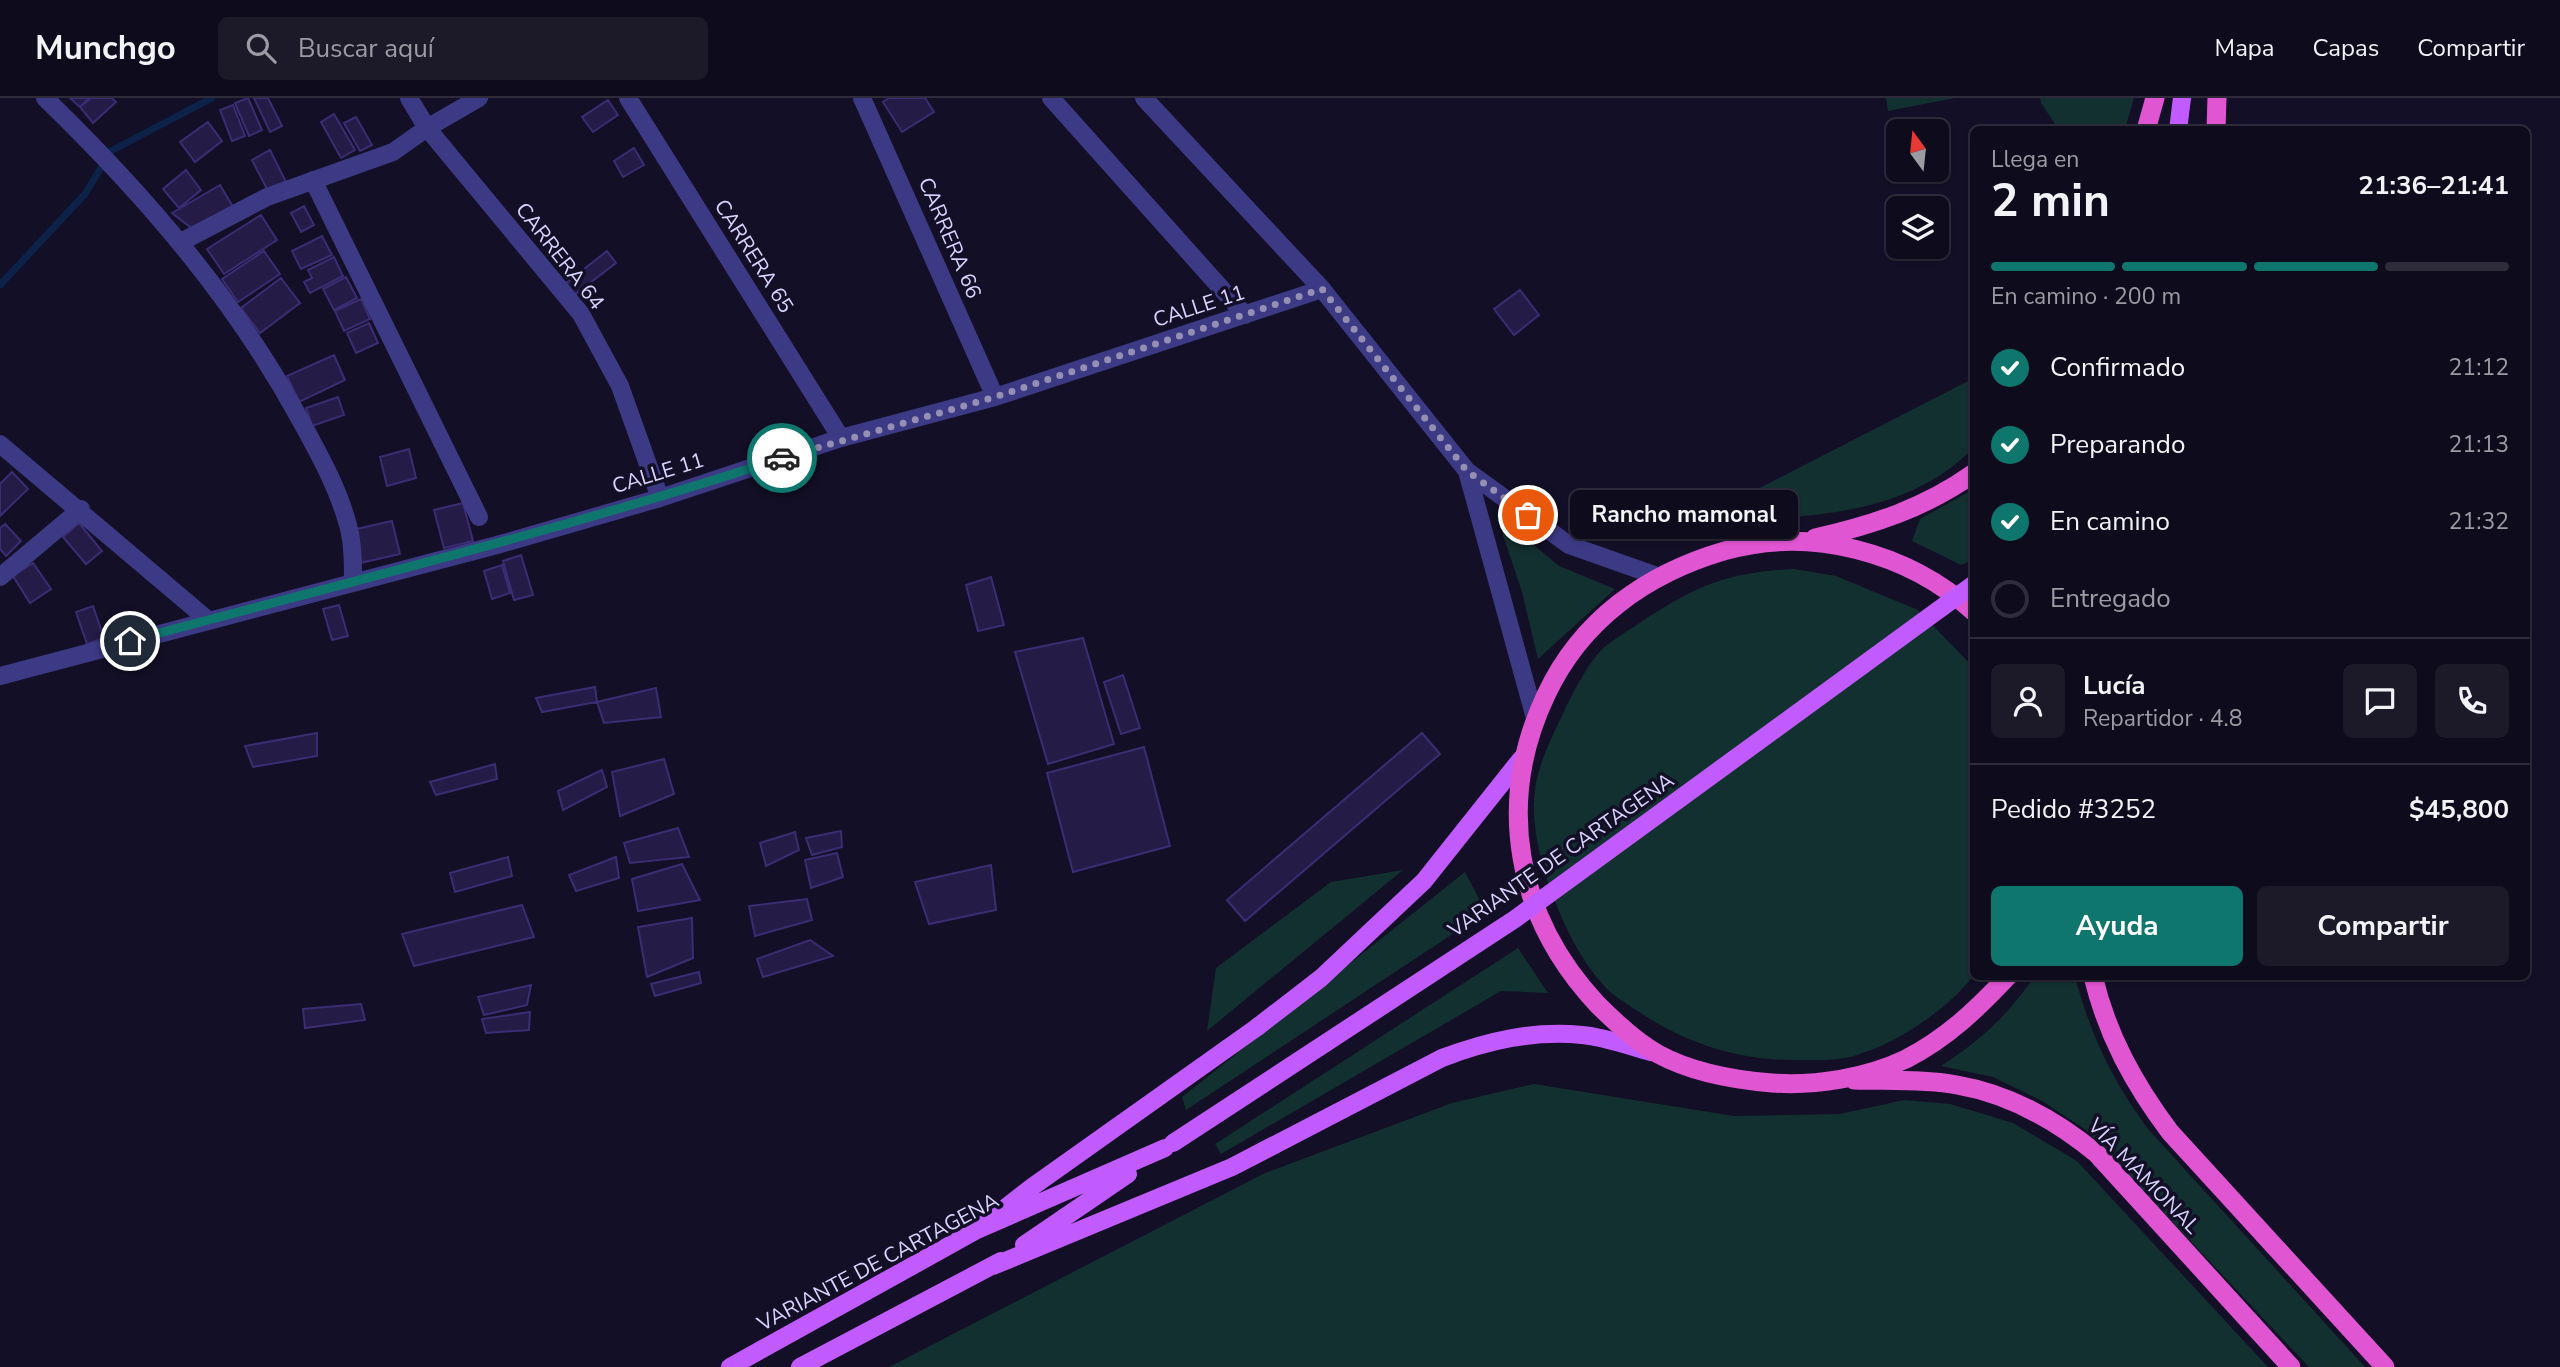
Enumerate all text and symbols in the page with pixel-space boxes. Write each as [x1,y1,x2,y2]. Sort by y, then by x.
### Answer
search box [218,17,708,80]
text: Munchgo [35,26,176,71]
icon: search [242,29,280,67]
text: Buscar aquí [298,31,434,66]
text: Mapa [2215,32,2275,64]
text: Capas [2313,32,2379,64]
text: Compartir [2417,32,2525,64]
north arrow [1886,119,1950,182]
map controls [1886,119,1949,259]
text: Llega en [1991,144,2079,175]
text: 21:36–21:41 [2358,168,2509,203]
text: 2 min [1991,169,2110,232]
street label: CARRERA 66 [912,173,988,303]
street label: CARRERA 65 [708,194,800,318]
street label: CARRERA 64 [509,196,611,316]
button: layers [1886,196,1949,259]
street label: CALLE 11 [1150,278,1248,334]
text: En camino · 200 m [1991,281,2181,312]
icon: check [1991,349,2029,387]
text: Confirmado [2050,350,2185,385]
text: 21:12 [2449,352,2509,383]
courier [747,423,817,493]
icon: check [1991,426,2029,464]
text: Preparando [2050,427,2185,462]
text: 21:13 [2449,429,2509,460]
icon: car [763,439,801,477]
street label: CALLE 11 [609,446,707,500]
pin [1498,485,1558,545]
callout: Rancho mamonal [1570,490,1798,540]
icon: bag [1509,496,1547,534]
text: Rancho mamonal [1591,499,1777,530]
icon: check [1991,503,2029,541]
text: En camino [2050,504,2170,539]
text: 21:32 [2449,506,2509,537]
text: Entregado [2050,581,2171,616]
pin [100,611,160,671]
icon: home [111,622,149,660]
button: person [1991,664,2065,738]
button: chat [2343,664,2417,738]
button: phone [2435,664,2509,738]
text: Lucía [2083,668,2146,703]
text: Repartidor · 4.8 [2083,703,2243,734]
street label: VARIANTE DE CARTAGENA [1442,766,1679,944]
text: Pedido #3252 [1991,792,2156,827]
text: $45,800 [2409,792,2509,827]
button: Ayuda [1991,886,2243,966]
button: Compartir [2257,886,2509,966]
street label: VÍA MAMONAL [2081,1112,2207,1240]
street label: VARIANTE DE CARTAGENA [752,1186,1004,1338]

